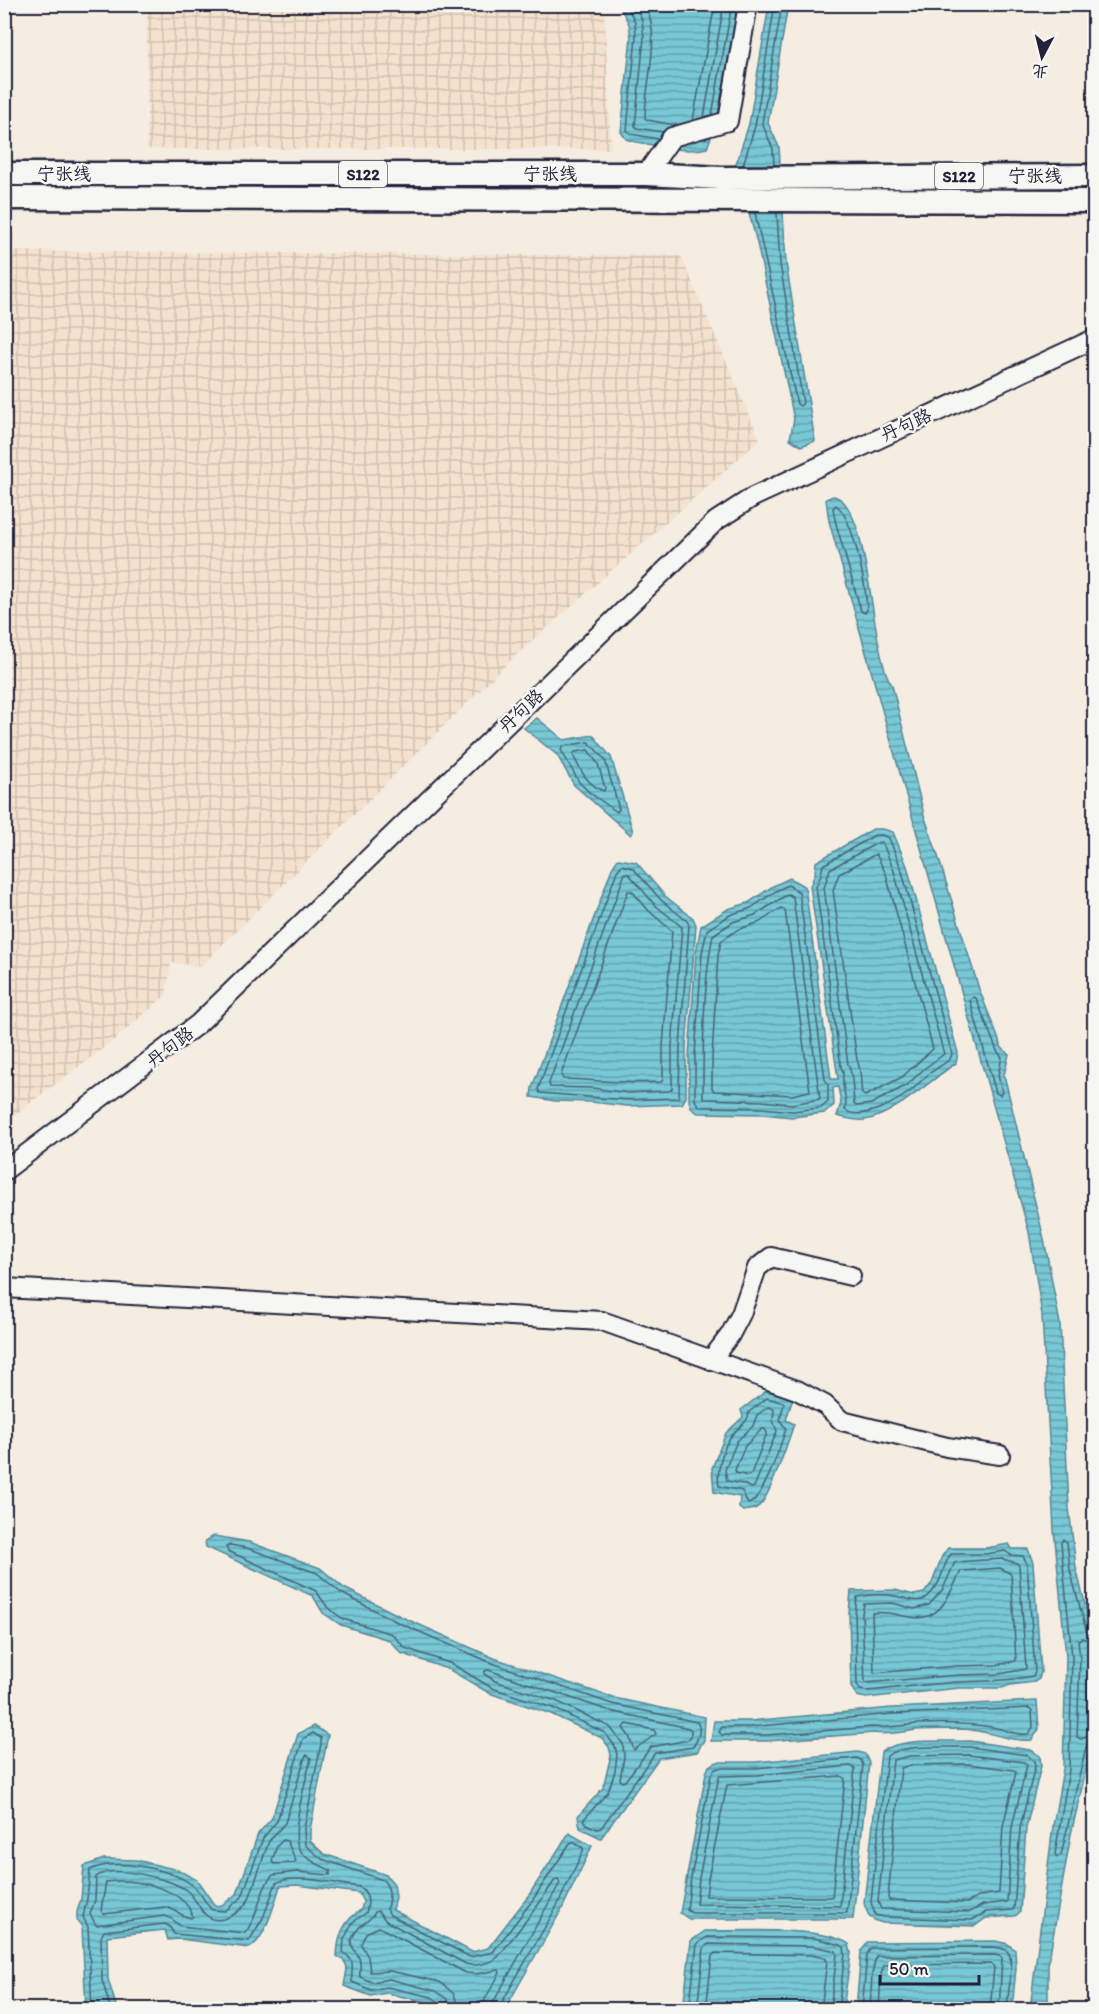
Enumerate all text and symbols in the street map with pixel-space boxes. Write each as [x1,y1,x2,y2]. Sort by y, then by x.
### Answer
north arrow [1012,27,1072,87]
text: 北 [1031,61,1049,82]
road number: S122 [339,161,387,187]
street label: 宁张线 [37,163,91,185]
street label: 宁张线 [523,163,577,185]
road number: S122 [935,163,983,189]
street label: 宁张线 [1008,165,1062,187]
street label: 丹句路 [877,404,935,446]
street label: 丹句路 [494,684,548,738]
street label: 丹句路 [142,1022,198,1072]
scale bar [880,1948,979,1986]
text: 50 m [889,1958,929,1980]

